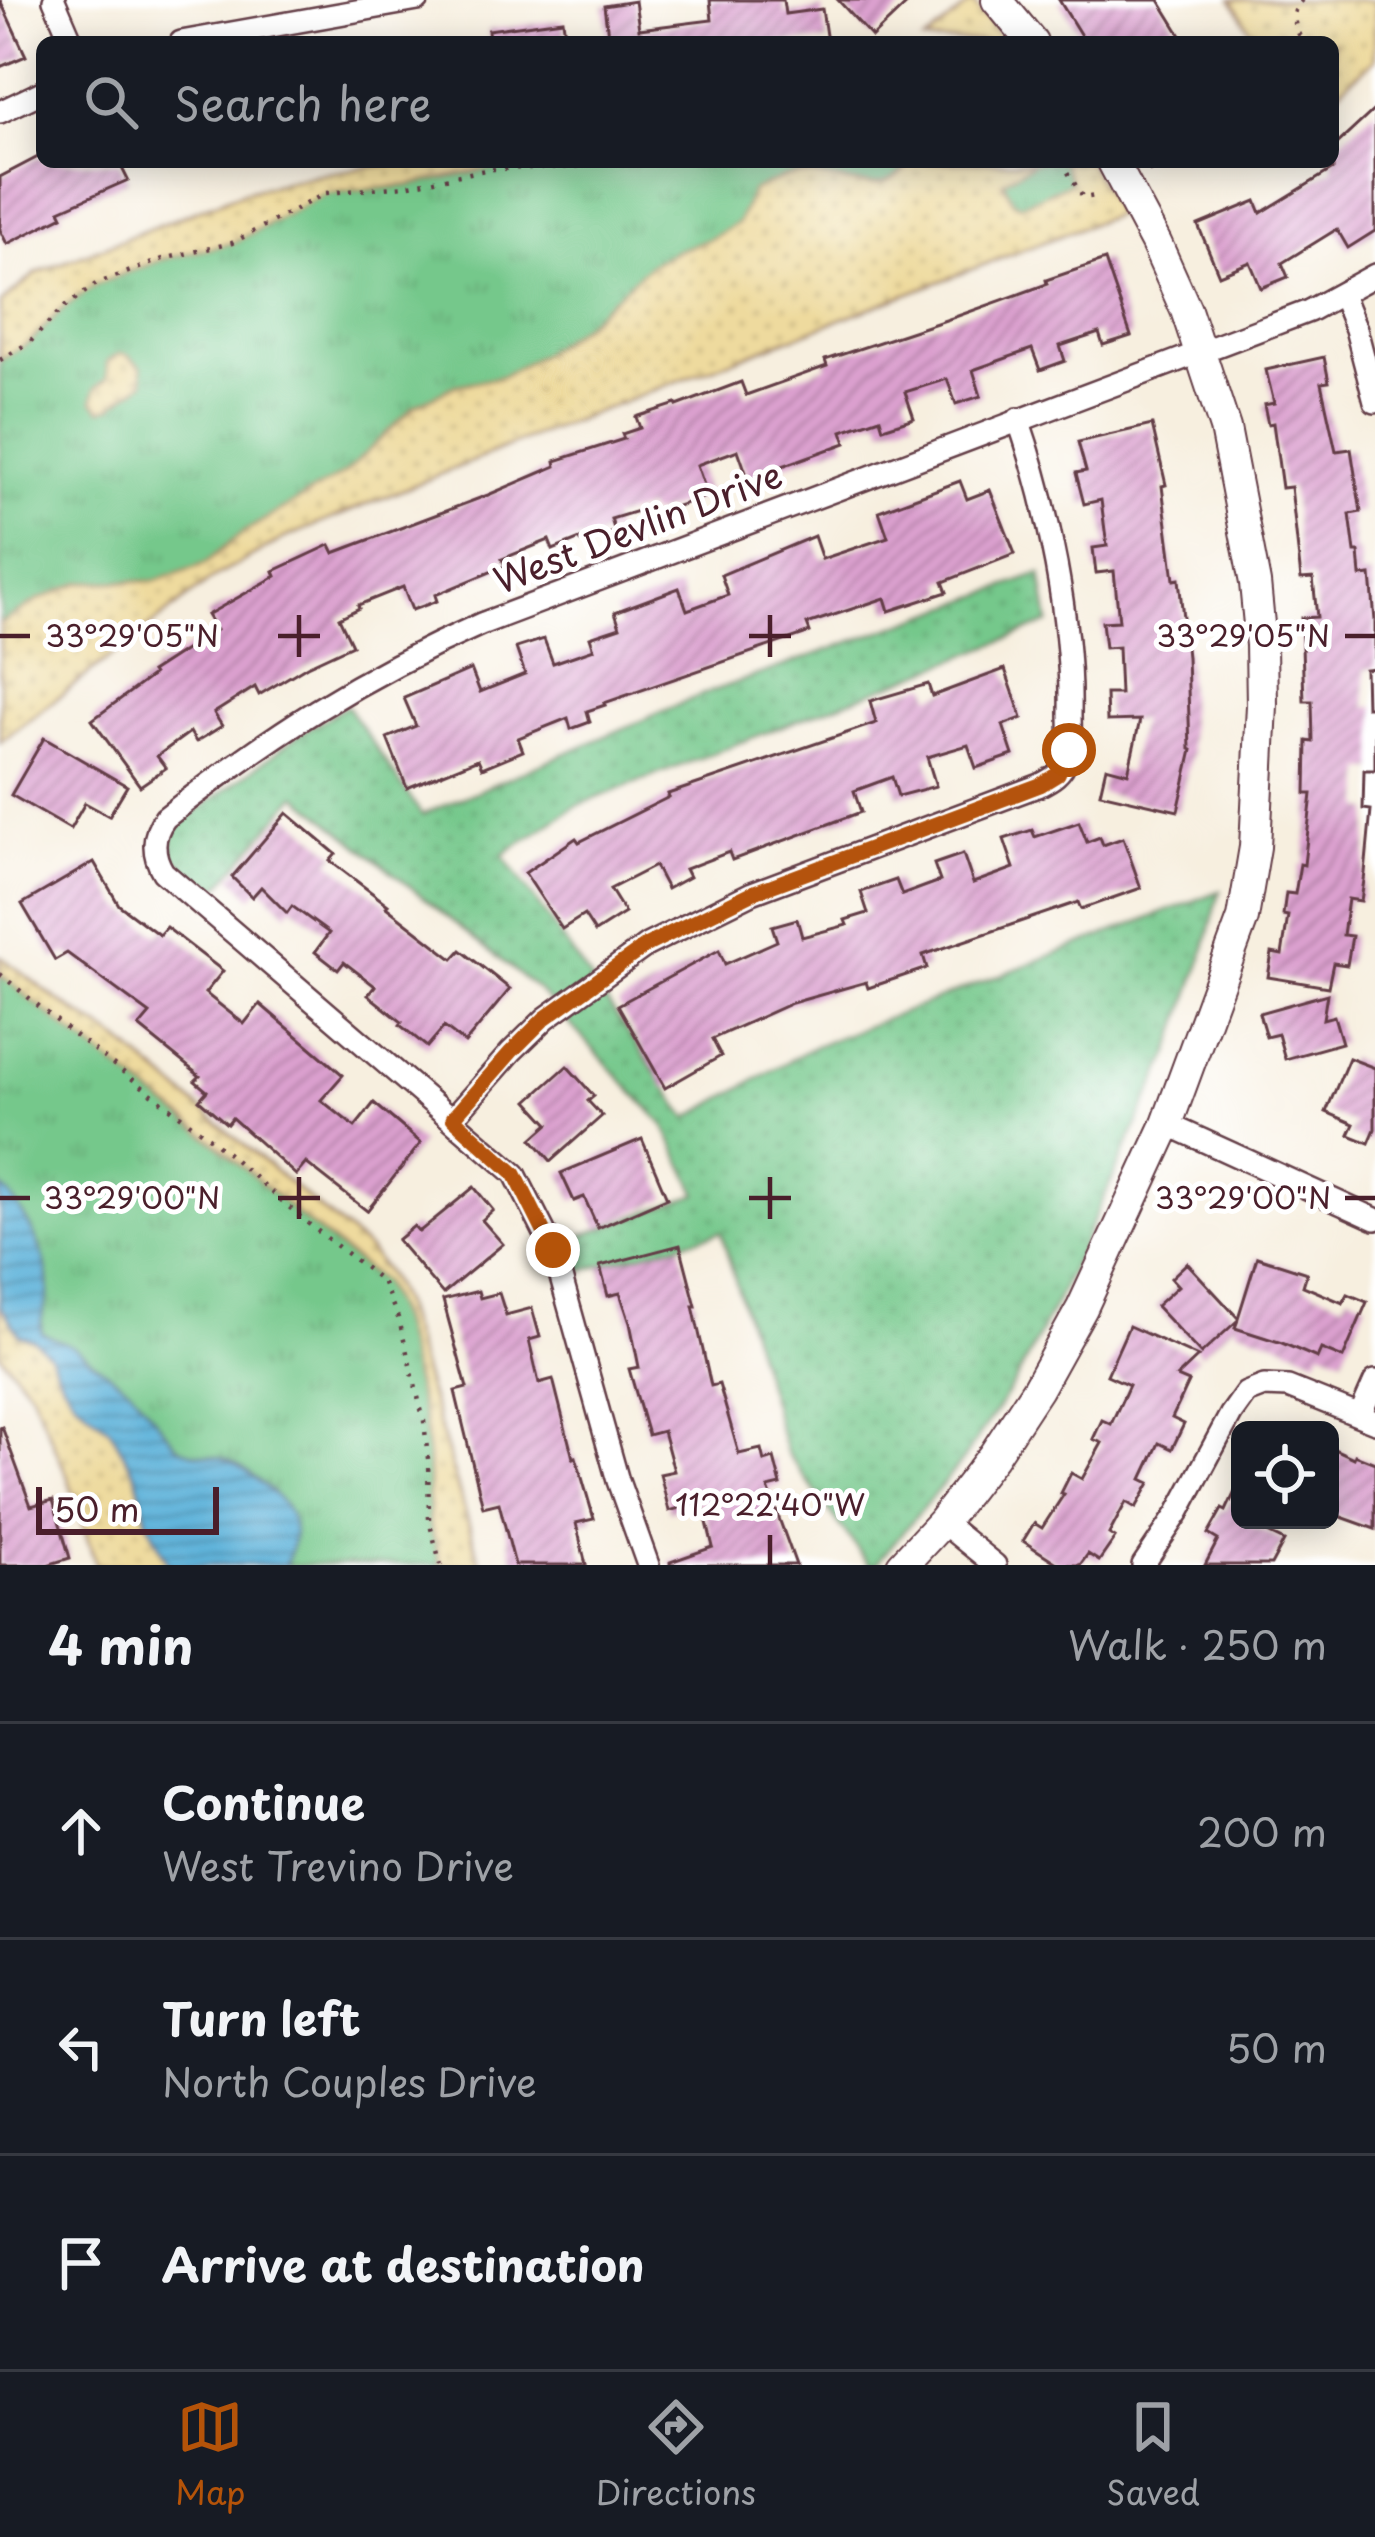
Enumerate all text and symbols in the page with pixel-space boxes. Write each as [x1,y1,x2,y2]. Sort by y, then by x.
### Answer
search box [36,36,1339,168]
text: Search here [174,68,431,136]
icon: search [78,69,144,135]
street label: West Devlin Drive [485,446,789,606]
text: 33°29'05"N [45,612,219,657]
text: 33°29'05"N [1156,612,1330,657]
route start [1042,723,1096,777]
text: 33°29'00"N [44,1174,220,1219]
text: 33°29'00"N [1155,1174,1331,1219]
route end [526,1223,580,1277]
map controls [1231,1421,1339,1529]
button: locate [1231,1421,1339,1529]
scale bar [36,1481,219,1534]
text: 112°22'40"W [675,1481,865,1526]
text: 50 m [54,1483,140,1533]
text: 4 min [48,1605,193,1682]
text: Walk · 250 m [1068,1614,1327,1673]
text: Continue [162,1767,365,1835]
icon: ahead [48,1798,114,1864]
text: 200 m [1197,1801,1327,1860]
text: West Trevino Drive [162,1835,514,1894]
text: Turn left [162,1983,361,2051]
icon: left [48,2014,114,2080]
text: 50 m [1226,2017,1327,2076]
text: North Couples Drive [162,2051,537,2110]
text: Arrive at destination [162,2229,645,2297]
icon: arrive [48,2230,114,2296]
tab: Map [175,2394,246,2516]
tab: Directions [596,2394,756,2516]
tab: Saved [1106,2394,1200,2516]

